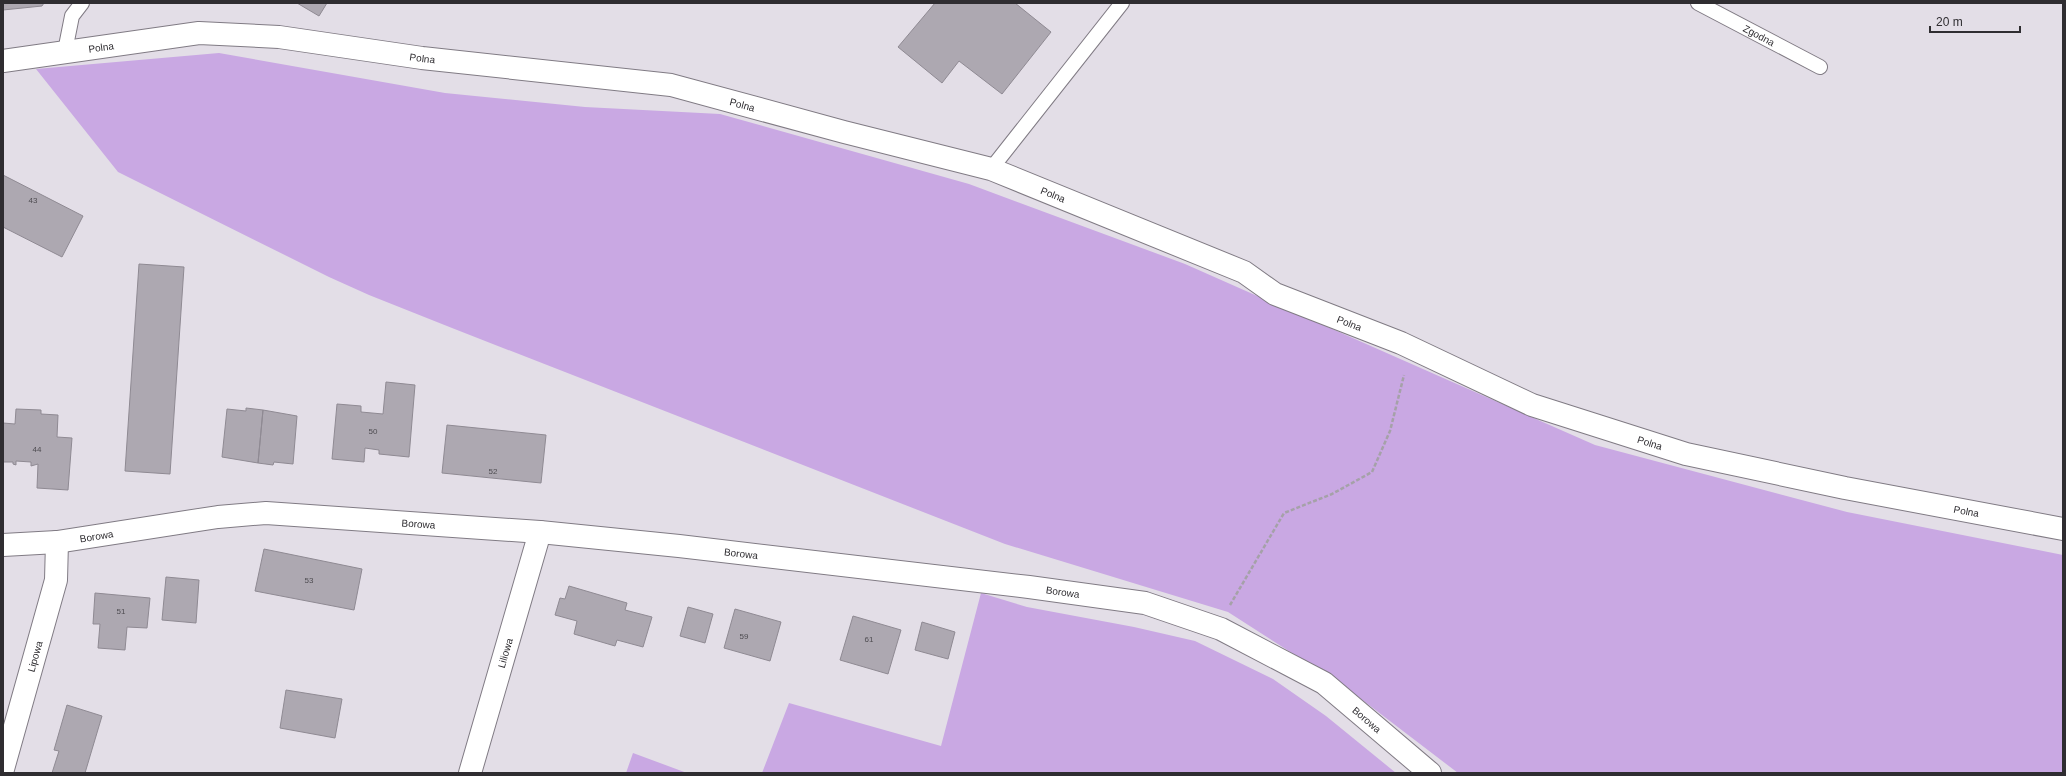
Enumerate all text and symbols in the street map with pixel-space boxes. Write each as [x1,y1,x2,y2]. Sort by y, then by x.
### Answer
scale bar [1930,8,2020,34]
text: 20 m [1936,15,1963,29]
street label: Zgodna [1741,23,1777,48]
street label: Polna [88,40,115,55]
street label: Polna [409,51,436,65]
street label: Polna [728,96,756,114]
street label: Polna [1039,185,1067,205]
house number: 43 [29,196,38,205]
street label: Polna [1335,314,1364,333]
house number: 50 [369,427,378,436]
street label: Polna [1636,434,1664,452]
house number: 44 [33,445,42,454]
house number: 52 [489,467,498,476]
street label: Polna [1953,504,1980,519]
street label: Borowa [401,517,436,531]
street label: Borowa [79,528,115,544]
street label: Borowa [723,546,759,561]
house number: 53 [305,576,314,585]
street label: Borowa [1045,584,1081,600]
house number: 51 [117,607,126,616]
house number: 59 [740,632,749,641]
house number: 61 [865,635,874,644]
street label: Liliowa [496,636,515,669]
street label: Lipowa [25,639,45,673]
street label: Borowa [1350,705,1383,735]

